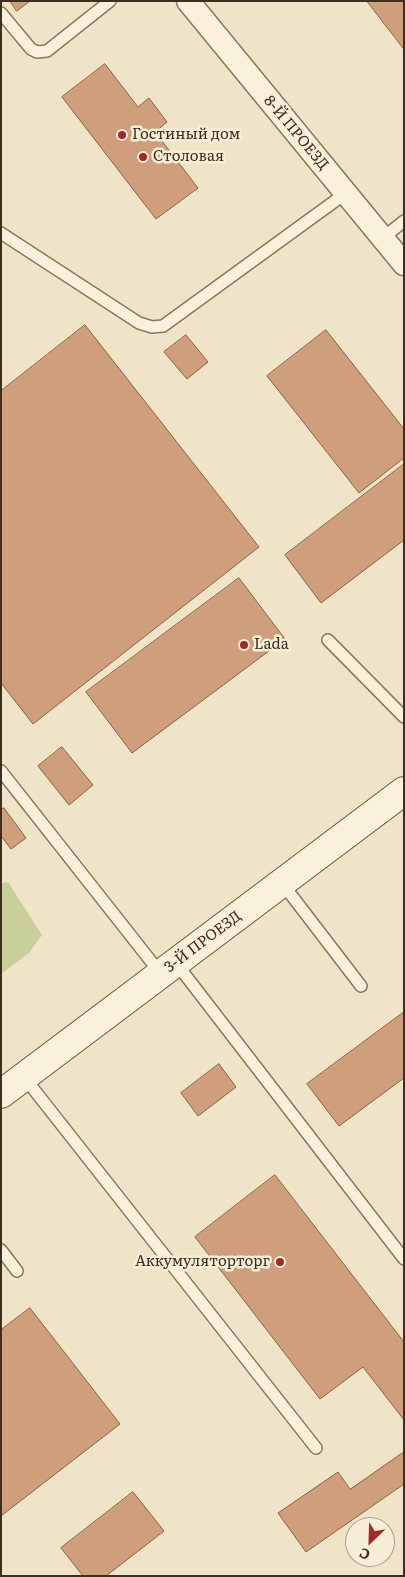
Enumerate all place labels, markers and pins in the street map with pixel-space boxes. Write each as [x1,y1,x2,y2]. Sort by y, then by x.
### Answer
place label: Гостиный дом [132,126,240,144]
marker: Гостиный дом [116,129,128,141]
place label: Столовая [153,148,224,166]
marker: Столовая [137,151,149,163]
place label: Lada [254,636,289,654]
marker: Lada [238,639,250,651]
place label: Аккумуляторторг [135,1253,270,1271]
marker: Аккумуляторторг [274,1256,286,1268]

